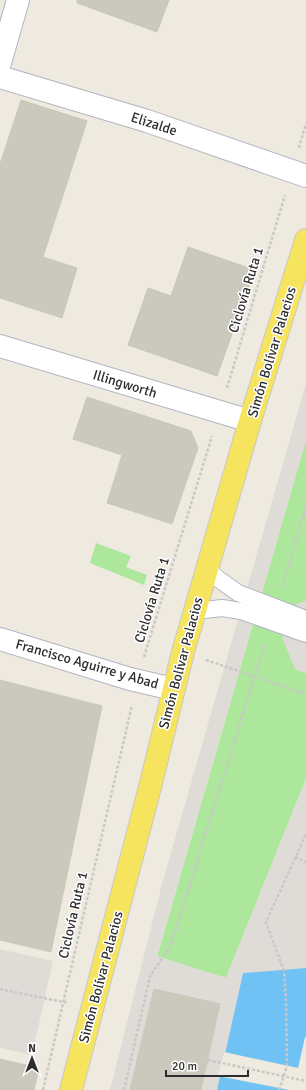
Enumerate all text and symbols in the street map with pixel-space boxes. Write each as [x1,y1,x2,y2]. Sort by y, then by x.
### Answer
street label: Elizalde [129,109,179,139]
street label: Ciclovía Ruta 1 [225,245,267,335]
street label: Simón Bolívar Palacios [244,285,300,419]
street label: Illingworth [91,366,159,402]
street label: Ciclovía Ruta 1 [131,555,173,645]
street label: Simón Bolívar Palacios [155,595,207,731]
street label: Francisco Aguirre y Abad [14,635,160,693]
street label: Ciclovía Ruta 1 [55,870,91,960]
street label: Simón Bolívar Palacios [75,909,127,1045]
north arrow [12,1038,52,1078]
text: N [28,1042,36,1055]
scale bar [166,1052,248,1078]
text: 20 m [172,1059,197,1074]

